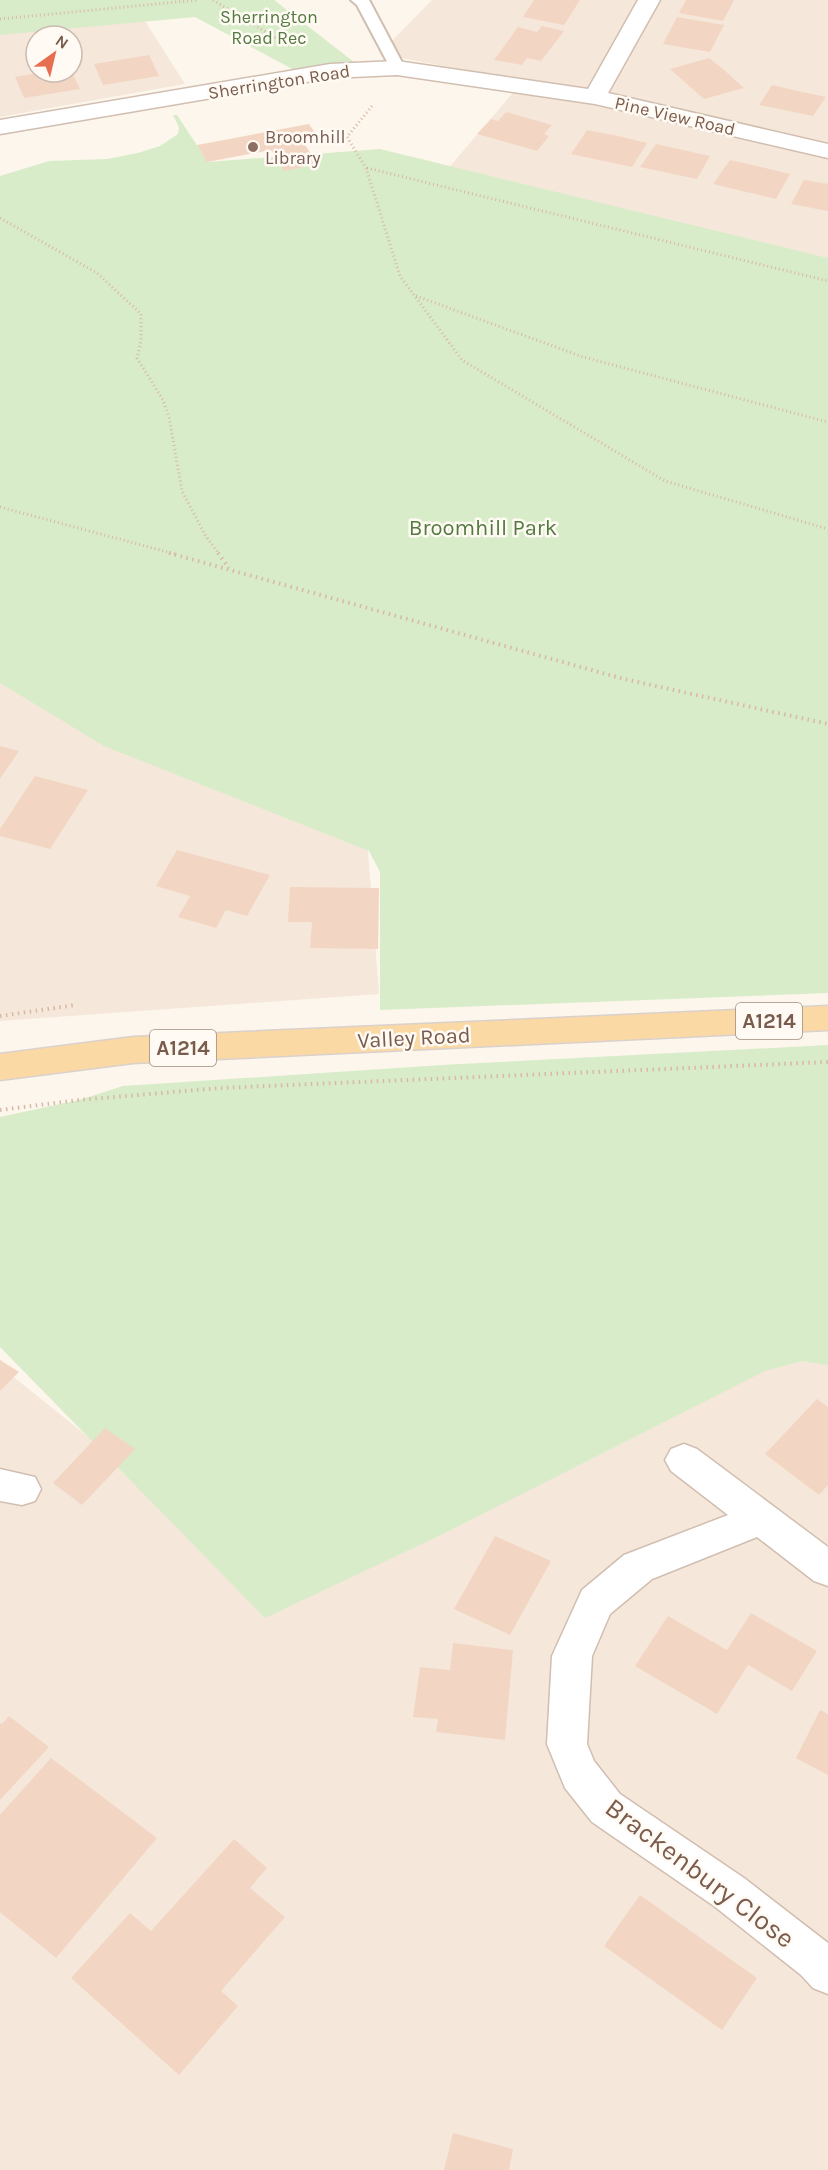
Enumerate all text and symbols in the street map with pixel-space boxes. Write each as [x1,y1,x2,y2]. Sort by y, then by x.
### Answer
park label: Sherrington Road Rec [220,6,318,49]
north arrow [24,24,84,84]
text: N [52,31,72,53]
street label: Sherrington Road [206,60,352,104]
street label: Pine View Road [613,91,737,141]
place label: Broomhill Library [265,126,346,169]
marker: Broomhill Library [246,140,260,154]
park label: Broomhill Park [409,515,557,541]
road number: A1214 [736,1003,802,1039]
street label: Valley Road [357,1022,471,1054]
road number: A1214 [150,1030,216,1066]
street label: Brackenbury Close [599,1791,801,1955]

